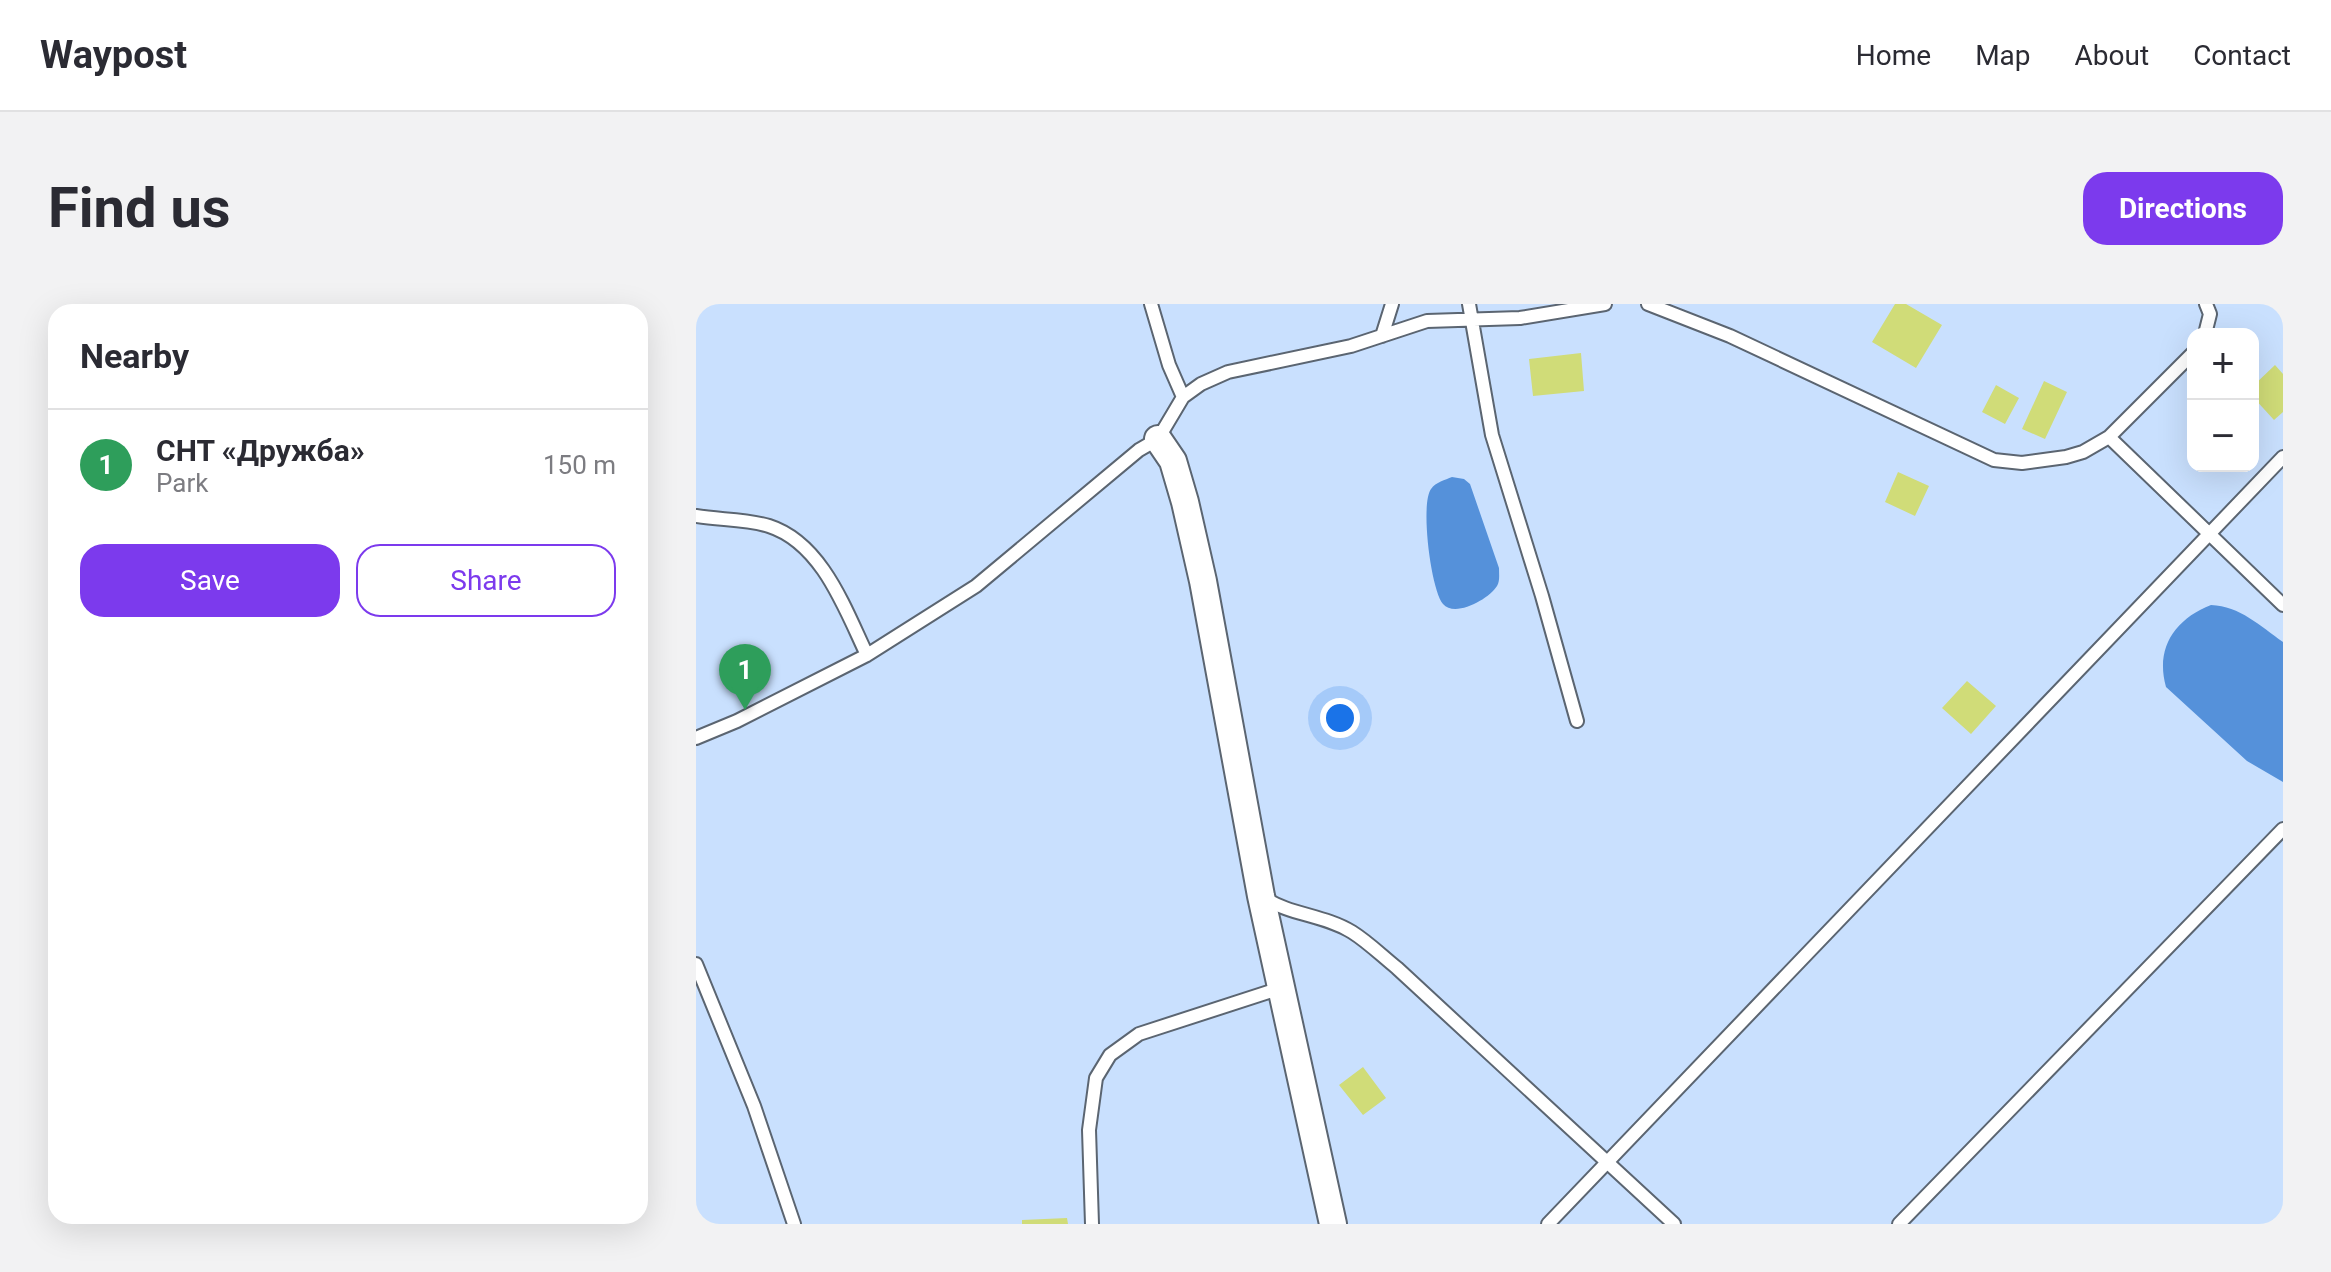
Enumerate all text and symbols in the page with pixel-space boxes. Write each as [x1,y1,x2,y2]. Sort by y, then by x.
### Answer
text: Waypost [40,33,187,77]
text: Home [1856,39,1931,72]
text: Map [1975,39,2031,72]
text: About [2075,39,2149,72]
text: Contact [2193,39,2291,72]
button: Directions [2083,172,2283,245]
text: Find us [48,175,231,241]
map controls [2187,328,2259,472]
button: + [2187,328,2259,400]
text: Nearby [80,336,189,376]
button: − [2187,400,2259,472]
text: СНТ «Дружба» [156,433,365,468]
text: 1 [99,450,113,480]
text: 150 m [543,450,616,480]
text: Park [156,468,208,498]
button: Save [80,544,340,617]
button: Share [356,544,616,617]
pin: 1 [719,644,771,710]
your location [1320,698,1360,738]

